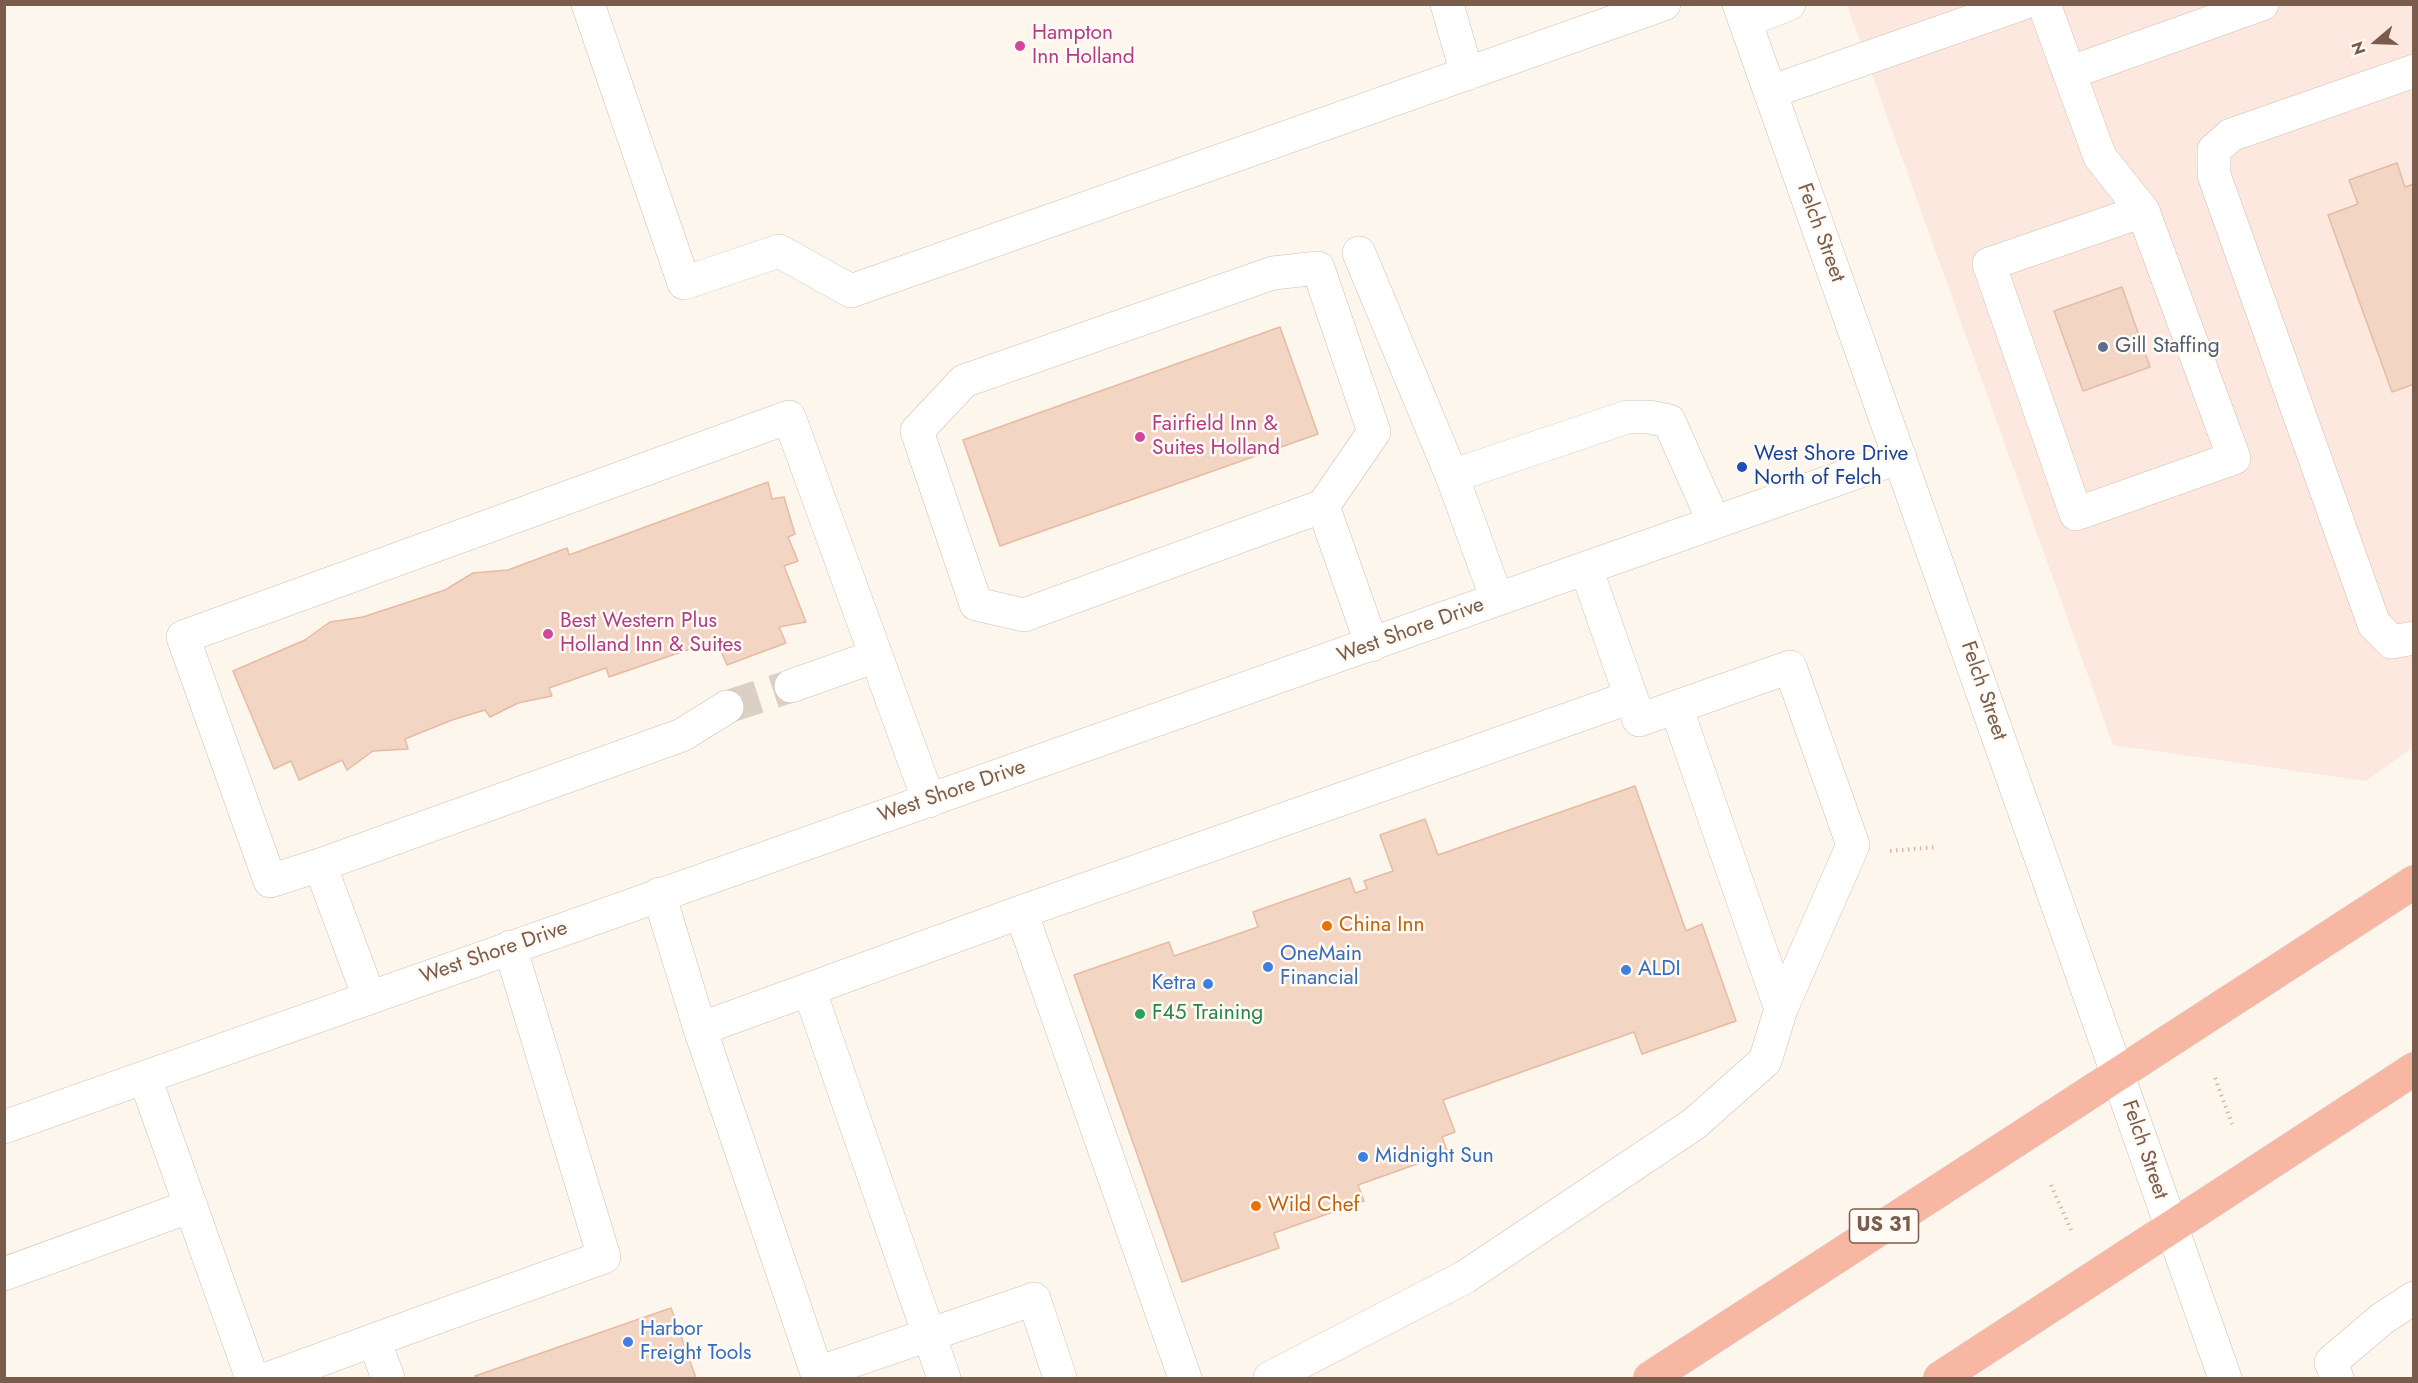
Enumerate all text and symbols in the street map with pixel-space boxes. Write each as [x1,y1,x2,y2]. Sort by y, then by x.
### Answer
north arrow [2346,12,2406,72]
place label: Hampton Inn Holland [1032,21,1135,71]
text: N [2346,38,2371,58]
marker: Hampton Inn Holland [1013,39,1027,53]
street label: Felch Street [1791,180,1849,286]
place label: Gill Staffing [2115,334,2220,360]
marker: Gill Staffing [2096,340,2110,354]
place label: Fairfield Inn & Suites Holland [1152,412,1280,462]
marker: Fairfield Inn & Suites Holland [1133,430,1147,444]
place label: West Shore Drive North of Felch [1754,442,1908,492]
marker: West Shore Drive North of Felch [1735,460,1749,474]
street label: West Shore Drive [1334,593,1488,669]
place label: Best Western Plus Holland Inn & Suites [560,609,742,659]
marker: Best Western Plus Holland Inn & Suites [541,627,555,641]
street label: Felch Street [1954,638,2012,744]
street label: West Shore Drive [875,755,1029,829]
place label: China Inn [1339,913,1424,939]
street label: West Shore Drive [417,916,571,990]
marker: China Inn [1320,919,1334,933]
place label: OneMain Financial [1280,942,1362,992]
place label: ALDI [1638,957,1681,983]
marker: OneMain Financial [1261,960,1275,974]
marker: ALDI [1619,963,1633,977]
place label: Ketra [1152,971,1196,997]
marker: Ketra [1201,977,1215,991]
place label: F45 Training [1152,1001,1263,1027]
marker: F45 Training [1133,1007,1147,1021]
street label: Felch Street [2115,1097,2173,1203]
place label: Midnight Sun [1375,1144,1494,1170]
marker: Midnight Sun [1356,1150,1370,1164]
place label: Wild Chef [1268,1193,1360,1219]
marker: Wild Chef [1249,1199,1263,1213]
road number: US 31 [1850,1209,1918,1243]
place label: Harbor Freight Tools [640,1317,751,1367]
marker: Harbor Freight Tools [621,1335,635,1349]

